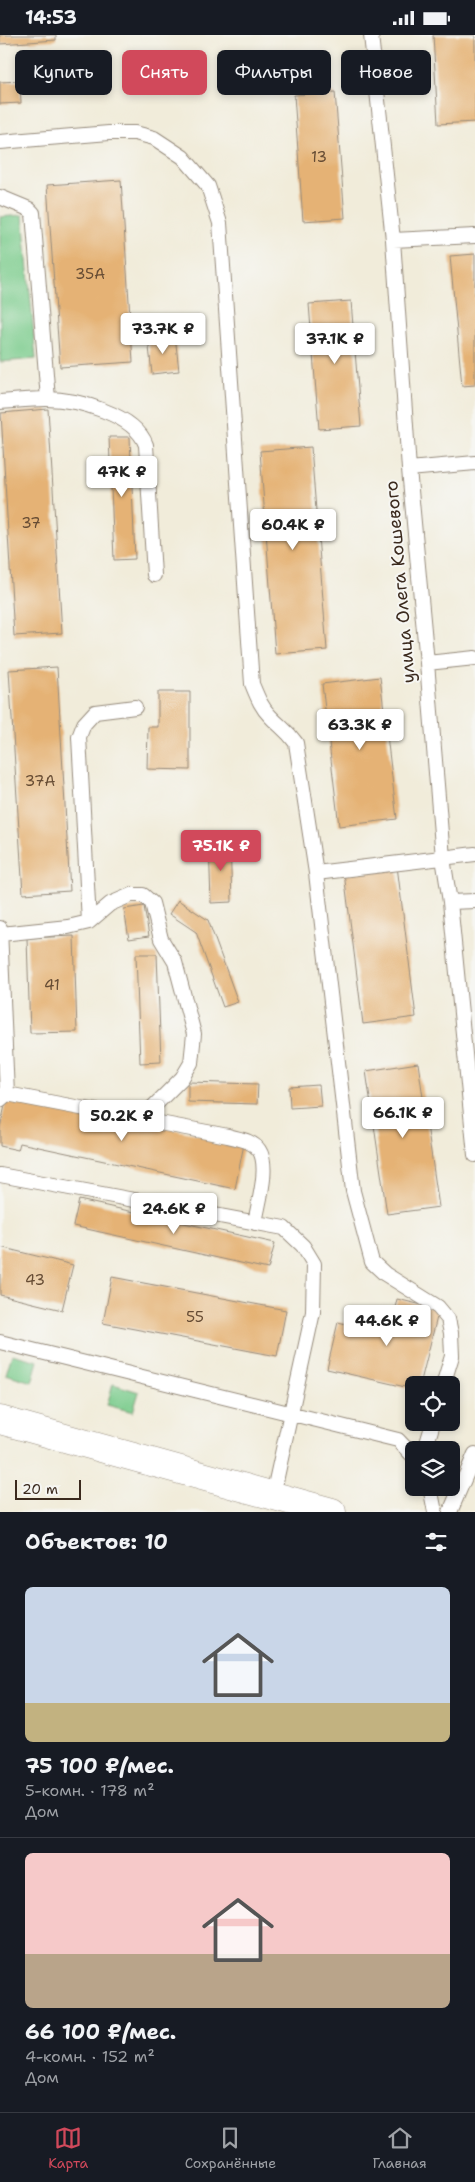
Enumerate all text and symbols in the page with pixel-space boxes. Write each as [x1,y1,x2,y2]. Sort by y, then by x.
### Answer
text: 14:53 [25,5,77,30]
chip: Купить [15,50,112,95]
chip: Снять [122,50,207,95]
chip: Фильтры [217,50,331,95]
chip: Новое [341,50,431,95]
house number: 13 [311,147,327,167]
house number: 35А [75,264,105,284]
pin: 73.7K ₽ [117,313,209,355]
text: 73.7K ₽ [132,318,194,339]
pin: 37.1K ₽ [289,323,381,365]
text: 37.1K ₽ [306,328,364,349]
pin: 47K ₽ [87,455,157,498]
text: 47K ₽ [97,461,147,482]
street label: улица Олега Кошевого [379,480,421,684]
pin: 60.4K ₽ [247,509,339,551]
house number: 37 [21,513,41,533]
text: 60.4K ₽ [261,514,325,535]
pin: 63.3K ₽ [314,709,406,751]
text: 63.3K ₽ [328,714,392,735]
house number: 37А [25,771,55,791]
pin: 75.1K ₽ [175,829,267,872]
text: 75.1K ₽ [192,835,250,856]
house number: 41 [44,975,60,995]
pin: 66.1K ₽ [357,1097,449,1139]
pin: 50.2K ₽ [76,1099,168,1142]
text: 66.1K ₽ [373,1102,433,1123]
text: 50.2K ₽ [90,1105,154,1126]
pin: 24.6K ₽ [128,1193,220,1235]
text: 24.6K ₽ [142,1198,206,1219]
house number: 43 [25,1270,45,1290]
pin: 44.6K ₽ [341,1305,433,1347]
house number: 55 [186,1307,204,1327]
text: 44.6K ₽ [355,1310,419,1331]
map controls [405,1376,460,1496]
button: locate [405,1376,460,1431]
button: layers [405,1441,460,1496]
scale bar [15,1477,81,1500]
text: 20 m [22,1480,58,1498]
text: Объектов: 10 [25,1528,168,1556]
icon: filters [422,1528,450,1556]
icon: home [193,1620,283,1710]
text: 75 100 ₽/мес. [25,1752,174,1780]
text: 5-комн. · 178 m² [25,1780,155,1801]
text: Дом [25,1801,59,1822]
icon: home [193,1885,283,1975]
text: 66 100 ₽/мес. [25,2018,176,2046]
text: 4-комн. · 152 m² [25,2046,155,2067]
text: Дом [25,2067,59,2088]
tab: Карта [48,2124,88,2172]
tab: Сохранённые [185,2124,276,2172]
tab: Главная [372,2124,427,2172]

